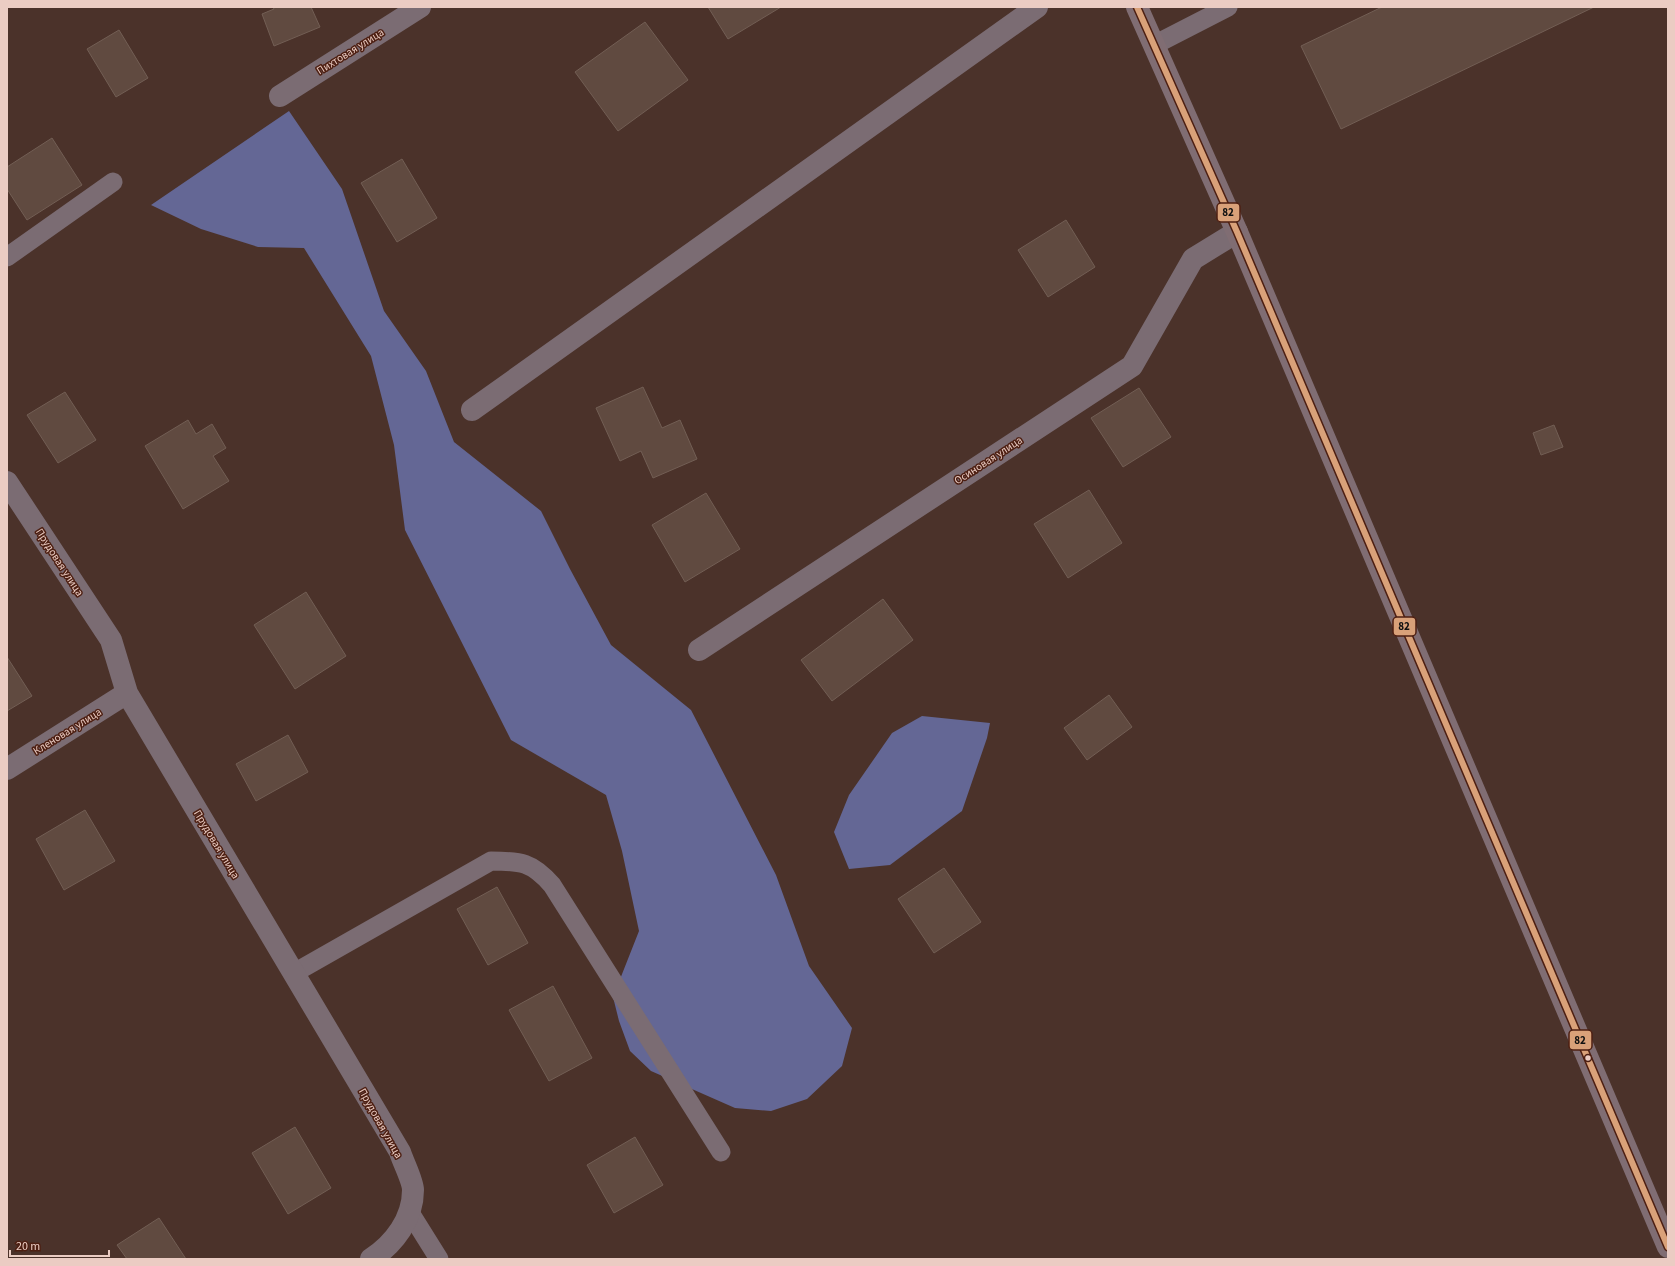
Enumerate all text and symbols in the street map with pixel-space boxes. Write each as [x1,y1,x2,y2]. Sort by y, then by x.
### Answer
street label: Пихтовая улица [314,25,387,78]
line badge: 82 [1217,203,1240,222]
text: 82 [1222,205,1234,220]
street label: Осиновая улица [951,433,1025,488]
street label: Прудовая улица [32,526,87,599]
line badge: 82 [1393,617,1416,636]
text: 82 [1398,619,1410,634]
street label: Кленовая улица [30,704,104,758]
street label: Прудовая улица [190,807,243,881]
line badge: 82 [1569,1030,1592,1050]
text: 82 [1574,1033,1586,1048]
unlabelled marker [1583,1053,1593,1063]
street label: Прудовая улица [355,1086,406,1161]
scale bar [10,1232,109,1258]
text: 20 m [16,1238,40,1255]

